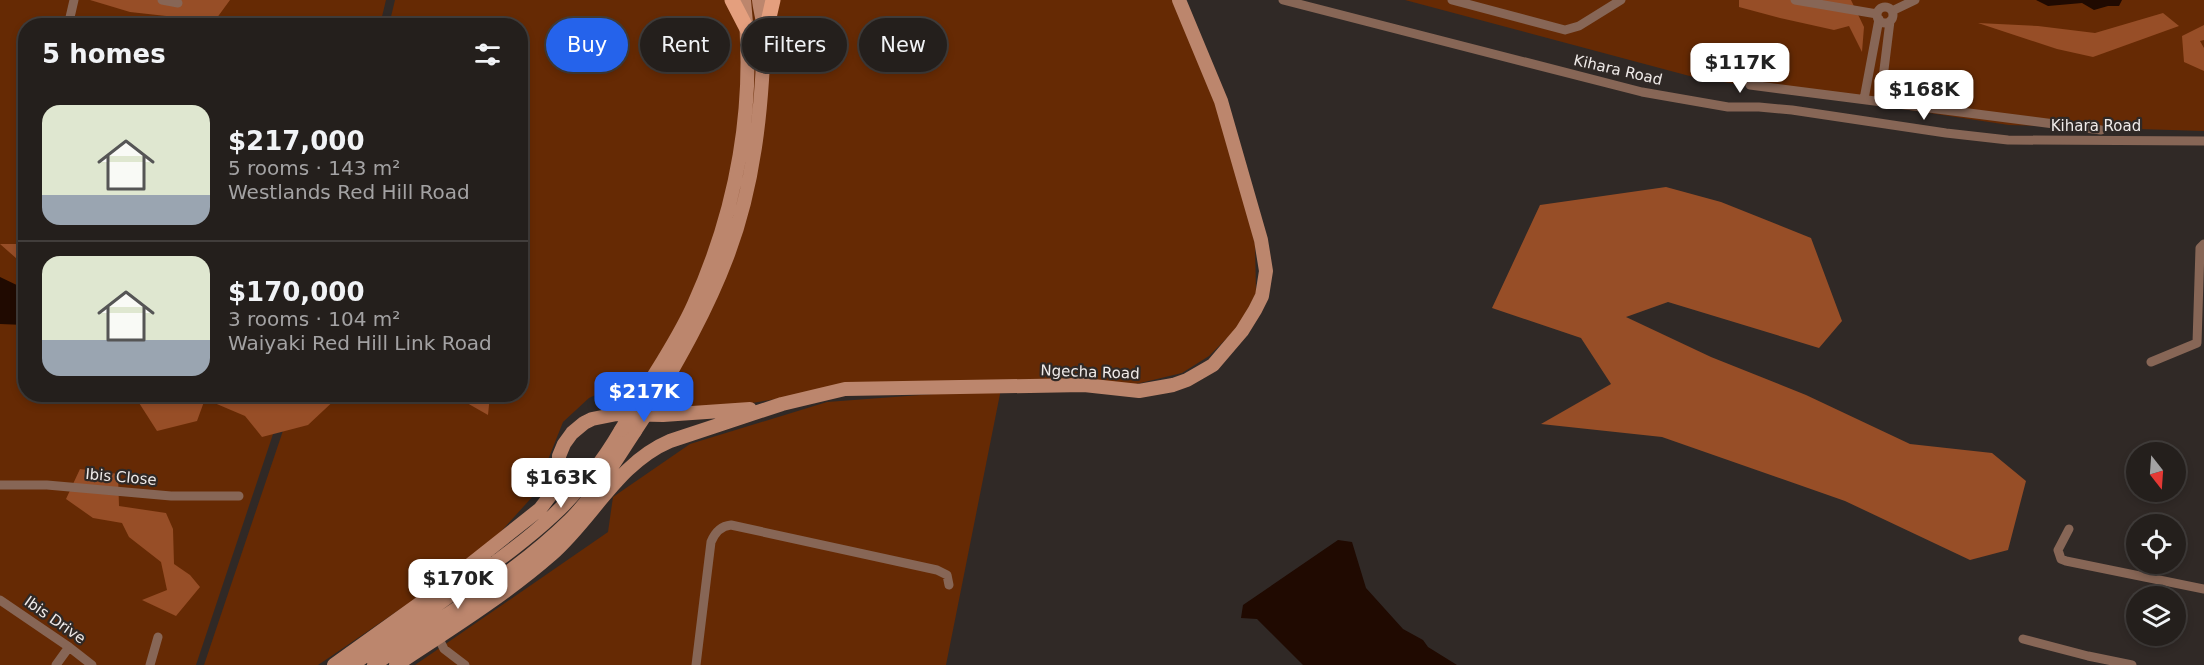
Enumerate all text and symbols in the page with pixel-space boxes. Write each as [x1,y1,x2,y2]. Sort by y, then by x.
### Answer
chip: Buy [546,18,628,72]
chip: Rent [640,18,730,72]
chip: Filters [742,18,847,72]
chip: New [859,18,947,72]
icon: filters [471,38,504,71]
text: 5 homes [42,39,166,69]
pin: $117K [1698,43,1782,94]
text: $117K [1704,50,1776,74]
street label: Kihara Road [1572,51,1664,89]
pin: $168K [1882,70,1966,121]
text: $168K [1888,77,1960,101]
street label: Kihara Road [2051,117,2141,135]
text: $217,000 [228,126,365,156]
icon: home [90,129,162,201]
text: 5 rooms · 143 m² [228,156,400,180]
text: Westlands Red Hill Road [228,180,470,204]
text: $170,000 [228,277,365,307]
icon: home [90,280,162,352]
text: 3 rooms · 104 m² [228,307,400,331]
text: Waiyaki Red Hill Link Road [228,331,492,355]
street label: Ngecha Road [1040,361,1140,383]
pin: $217K [602,372,686,423]
text: $217K [608,379,680,403]
north arrow [2126,442,2186,502]
map controls [2126,442,2186,646]
pin: $163K [519,458,603,509]
street label: Ibis Close [85,465,157,489]
text: $163K [525,465,597,489]
button: locate [2126,514,2186,574]
pin: $170K [416,559,500,610]
text: $170K [422,566,494,590]
button: layers [2126,586,2186,646]
street label: Ibis Drive [21,592,89,648]

